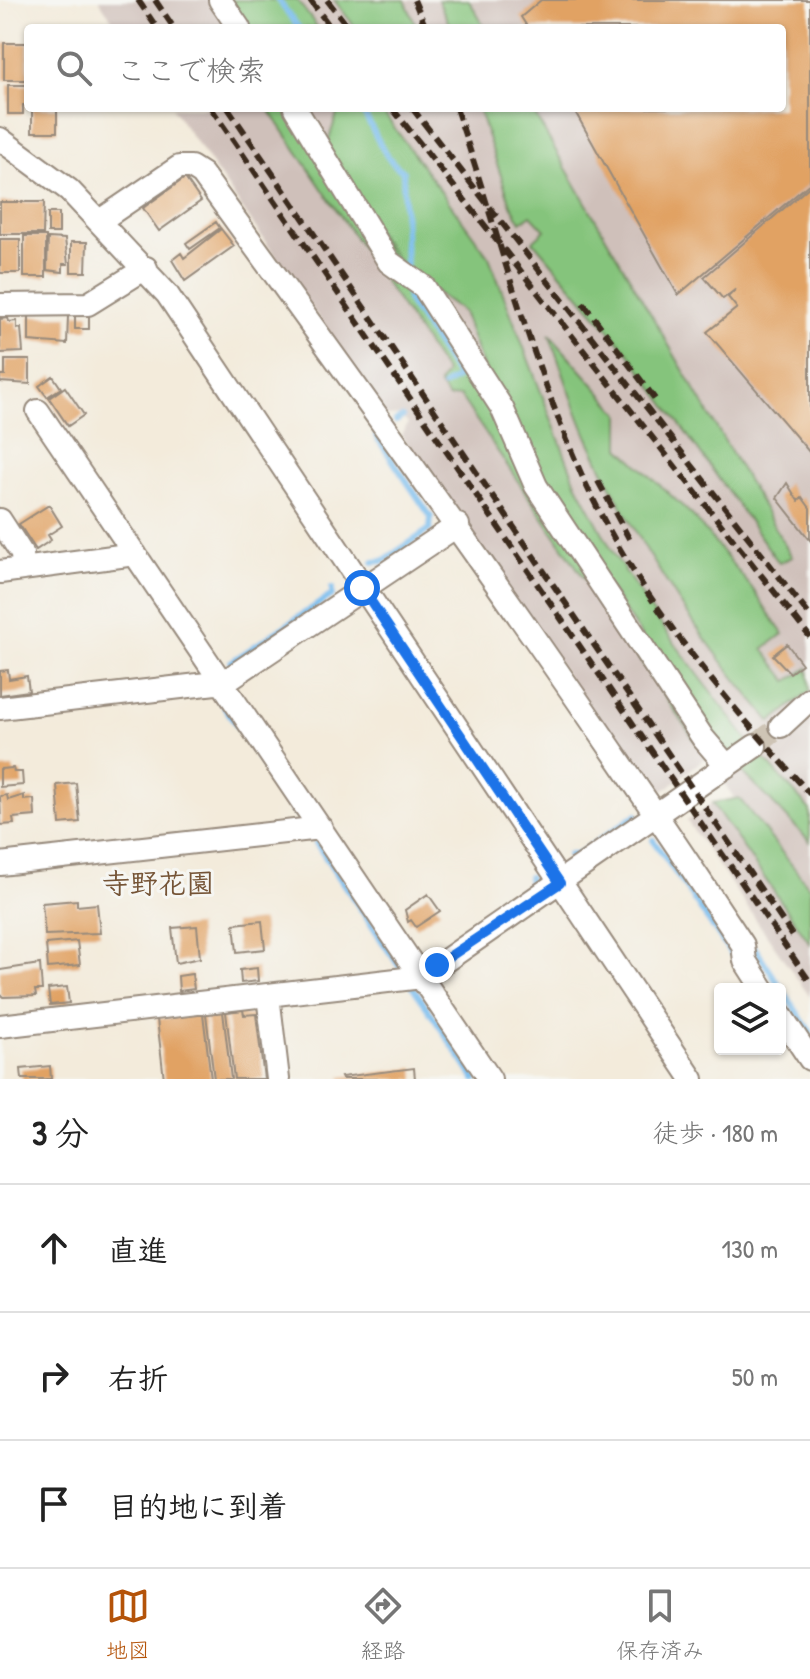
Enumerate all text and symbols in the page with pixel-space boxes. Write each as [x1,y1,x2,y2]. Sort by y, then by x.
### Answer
search box [24,24,786,112]
icon: search [52,46,96,90]
text: ここで検索 [116,50,266,90]
route start [344,570,380,606]
district label: 寺野花園 [102,864,214,902]
route end [419,947,455,983]
map controls [714,983,786,1055]
button: layers [714,983,786,1055]
text: 3 分 [32,1110,89,1156]
text: 徒歩 · 180 m [653,1115,778,1150]
icon: ahead [32,1226,76,1270]
text: 直進 [108,1230,168,1270]
text: 130 m [722,1231,778,1266]
icon: right [32,1354,76,1398]
text: 右折 [108,1358,168,1398]
text: 50 m [732,1359,778,1394]
icon: arrive [32,1482,76,1526]
text: 目的地に到着 [108,1486,288,1526]
tab: 地図 [106,1584,150,1665]
tab: 経路 [361,1584,405,1665]
tab: 保存済み [616,1584,704,1665]

